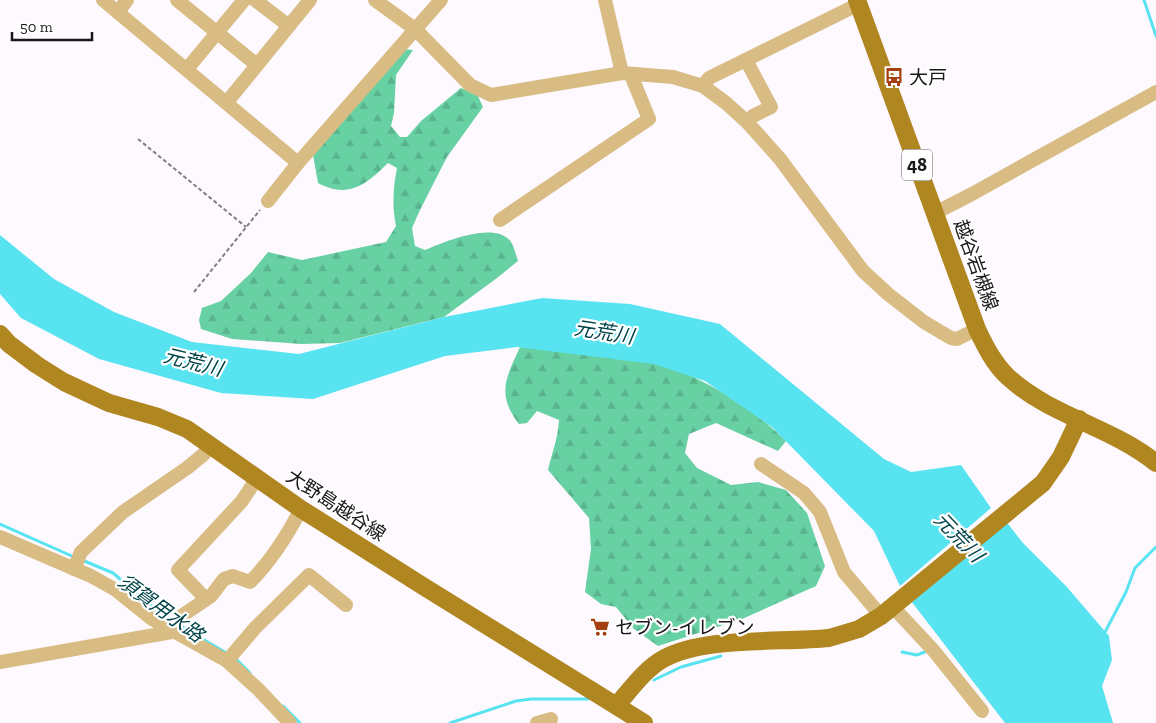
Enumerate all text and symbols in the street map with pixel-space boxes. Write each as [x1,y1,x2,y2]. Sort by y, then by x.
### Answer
scale bar [12,10,92,42]
text: 50 m [20,18,53,36]
bus stop icon: 大戸 [883,66,905,88]
place label: 大戸 [909,66,947,89]
road number: 48 [902,150,932,180]
street label: 越谷岩槻線 [949,216,1003,314]
water label: 元荒川 [572,315,637,349]
water label: 元荒川 [161,343,227,381]
street label: 大野島越谷線 [282,464,390,546]
water label: 元荒川 [930,507,990,568]
water label: 須賀用水路 [113,569,210,648]
supermarket icon: セブン-イレブン [589,616,611,638]
place label: セブン-イレブン [615,616,755,639]

